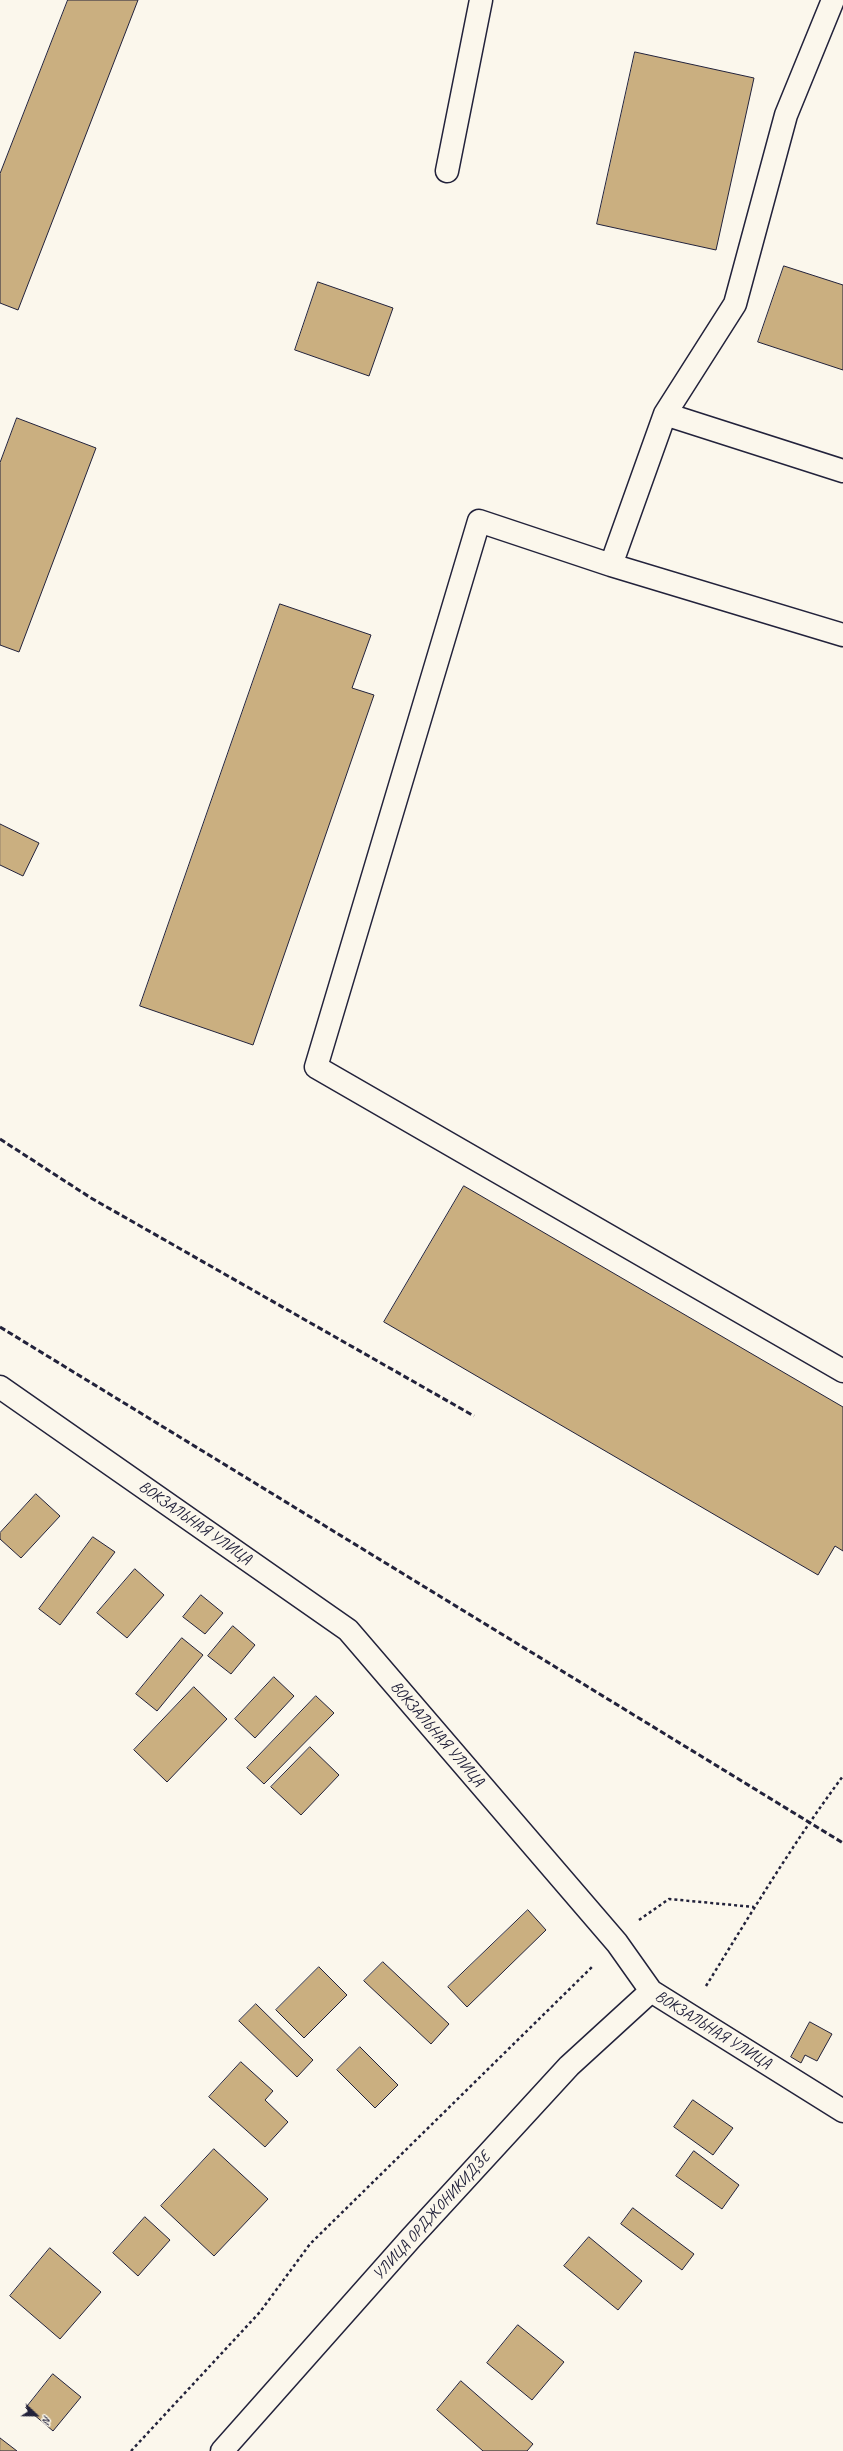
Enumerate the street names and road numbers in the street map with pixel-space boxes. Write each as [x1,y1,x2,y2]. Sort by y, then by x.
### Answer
street label: ВОКЗАЛЬНАЯ УЛИЦА [135,1477,255,1569]
street label: ВОКЗАЛЬНАЯ УЛИЦА [386,1677,488,1791]
street label: ВОКЗАЛЬНАЯ УЛИЦА [651,1987,775,2073]
street label: УЛИЦА ОРДЖОНИКИДЗЕ [369,2148,495,2284]

